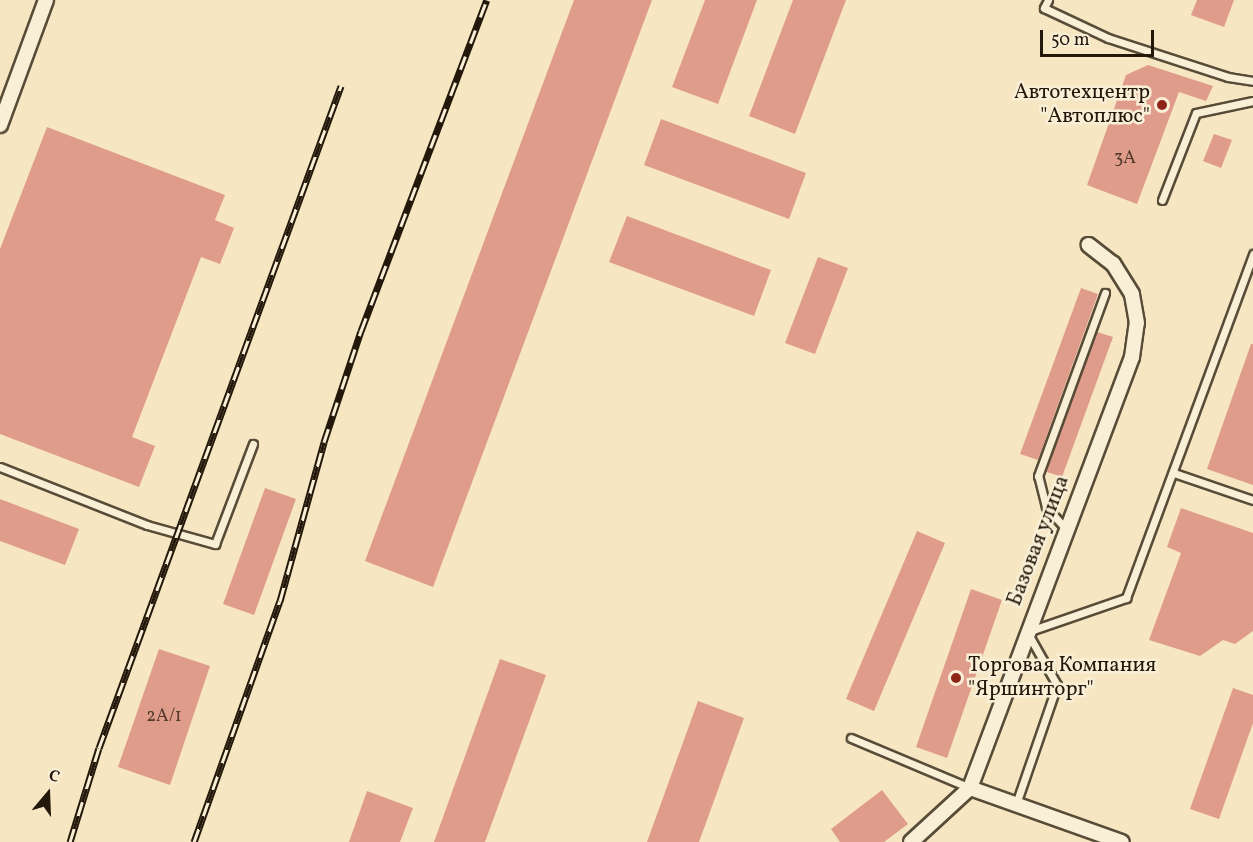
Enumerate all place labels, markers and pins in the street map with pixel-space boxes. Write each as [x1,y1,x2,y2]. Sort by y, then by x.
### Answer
place label: Автотехцентр "Автоплюс" [1014,80,1150,130]
marker: Автотехцентр "Автоплюс" [1155,98,1169,112]
place label: Торговая Компания "Яршинторг" [968,653,1156,703]
marker: Торговая Компания "Яршинторг" [949,671,963,685]

